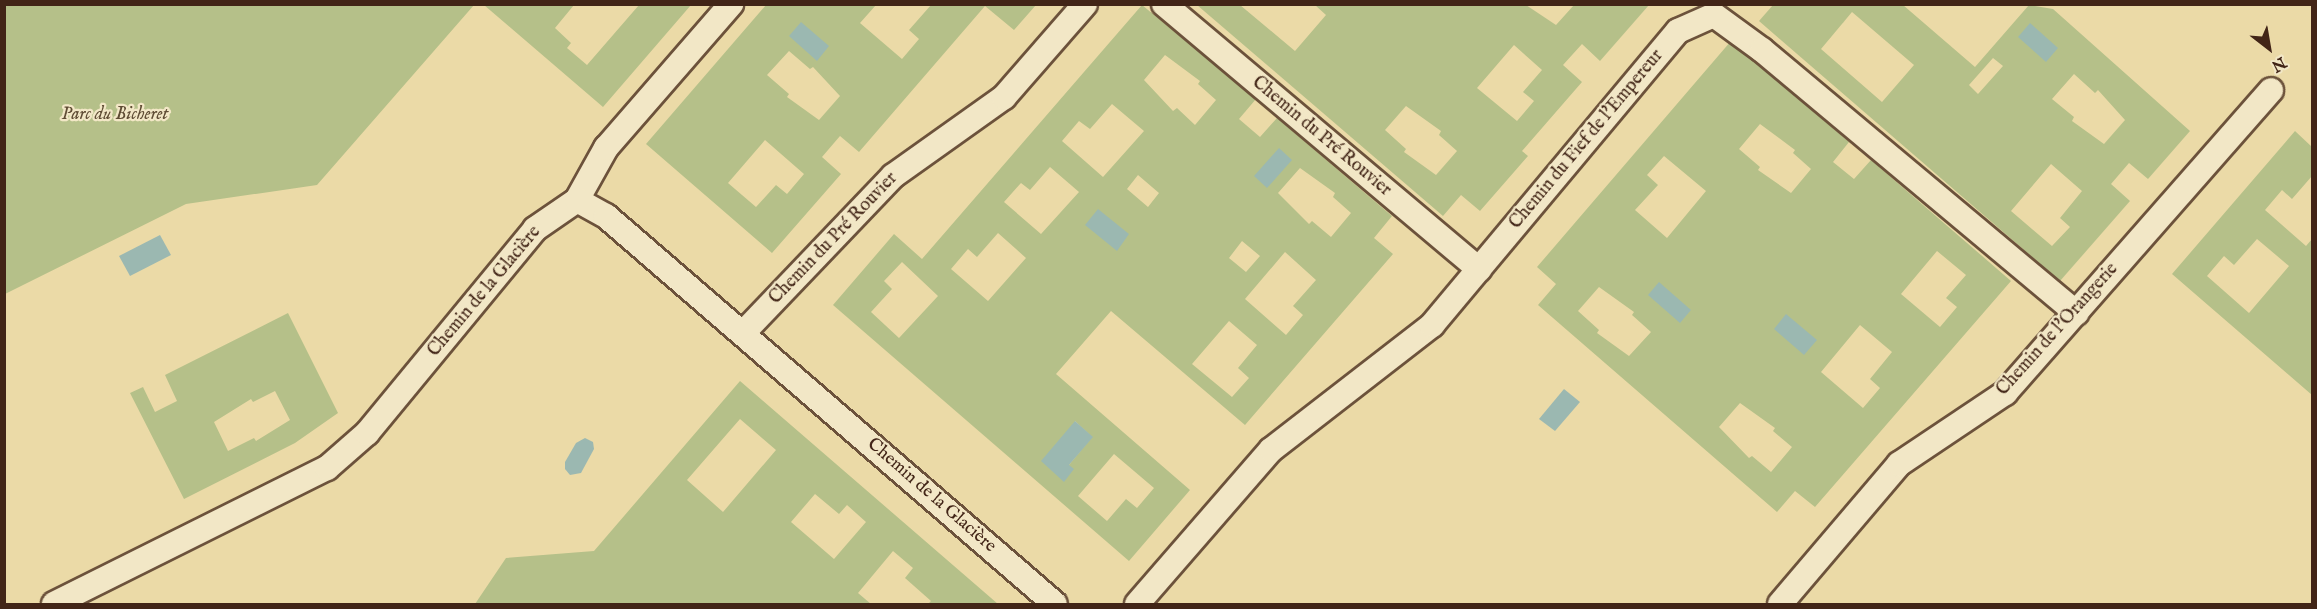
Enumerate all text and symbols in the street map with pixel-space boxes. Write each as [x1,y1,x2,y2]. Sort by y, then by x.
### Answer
north arrow [2239,18,2299,78]
street label: Chemin du Fief de l'Empereur [1506,46,1668,234]
text: N [2267,51,2289,76]
street label: Chemin du Pré Rouvier [1247,72,1395,202]
park label: Parc du Bicheret [62,104,168,126]
street label: Chemin du Pré Rouvier [765,169,903,309]
street label: Chemin de la Glacière [424,222,546,362]
street label: Chemin de l'Orangerie [1993,259,2123,401]
street label: Chemin de la Glacière [862,434,1000,558]

